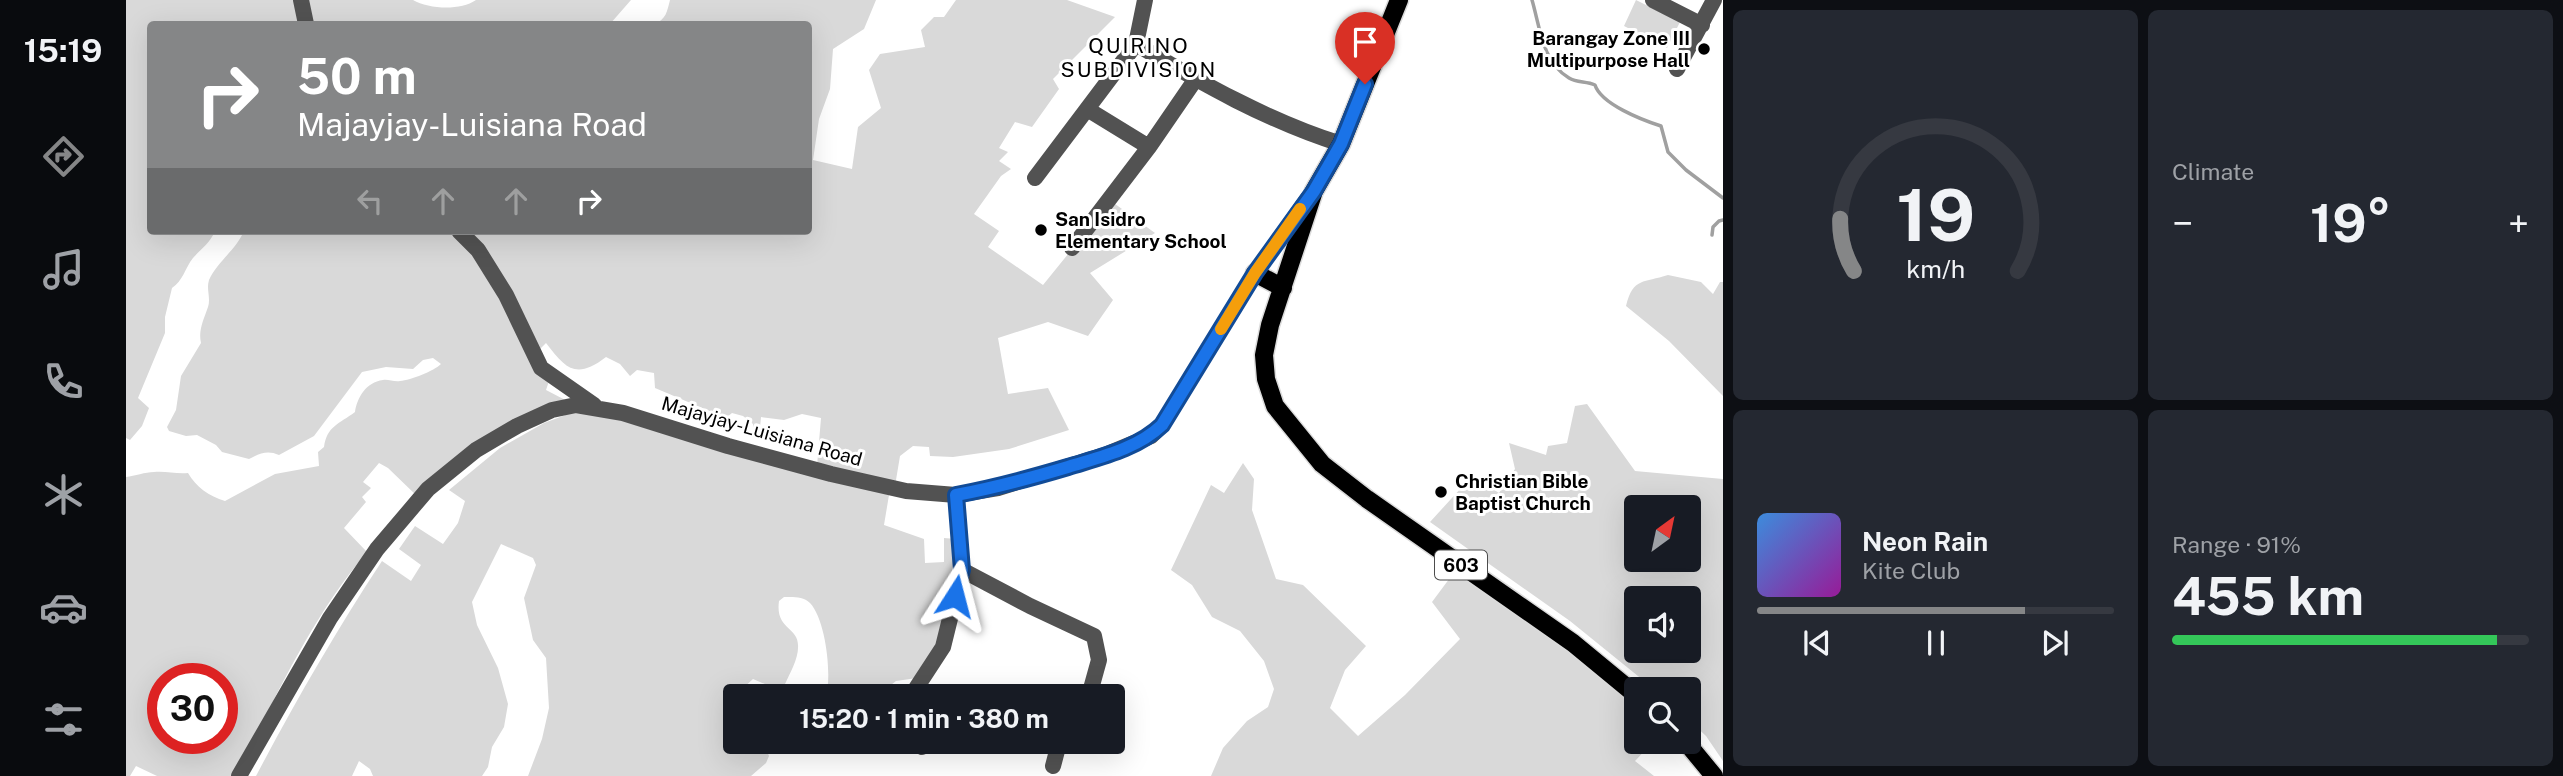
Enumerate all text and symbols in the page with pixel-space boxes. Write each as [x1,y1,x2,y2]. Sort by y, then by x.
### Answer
pin [1335,12.0,1395,84]
icon: arrive [1346,23,1384,61]
place label: Barangay Zone III Multipurpose Hall [1527,27,1690,71]
text: 15:19 [24,32,102,69]
district label: QUIRINO SUBDIVISION [1061,33,1217,82]
marker: Barangay Zone III Multipurpose Hall [1696,41,1712,57]
text: 50 m [297,47,417,105]
icon: right [182,49,273,140]
text: Majayjay-Luisiana Road [297,106,647,143]
icon: directions [39,132,88,181]
text: Climate [2172,158,2254,185]
text: 19 [1896,172,1975,257]
icon: left [351,182,389,220]
icon: ahead [424,182,462,220]
icon: ahead [497,182,535,220]
icon: right [570,182,608,220]
text: 19° [2310,193,2391,254]
text: − [2172,201,2193,246]
text: + [2508,201,2529,246]
place label: San Isidro Elementary School [1055,208,1227,252]
marker: San Isidro Elementary School [1033,222,1049,238]
icon: music [39,245,88,294]
text: km/h [1906,254,1965,284]
icon: phone [39,357,88,406]
street label: Majayjay-Luisiana Road [659,392,865,470]
icon: climate [39,470,88,519]
place label: Christian Bible Baptist Church [1455,470,1591,514]
marker: Christian Bible Baptist Church [1433,484,1449,500]
north arrow [1624,495,1701,572]
map controls [1624,495,1701,754]
text: Neon Rain [1862,526,1988,557]
text: Range · 91% [2172,531,2301,558]
road number: 603 [1435,550,1487,580]
text: Kite Club [1862,557,1960,584]
position arrow [918,559,992,633]
text: 455 km [2172,566,2364,627]
icon: car [39,583,88,632]
button: sound [1624,586,1701,663]
icon: previous [1798,624,1836,662]
icon: pause [1917,624,1955,662]
icon: next [2036,624,2074,662]
speed limit sign: 30 [147,663,238,754]
button: search [1624,677,1701,754]
icon: filters [39,695,88,744]
text: 15:20 · 1 min · 380 m [799,703,1049,734]

